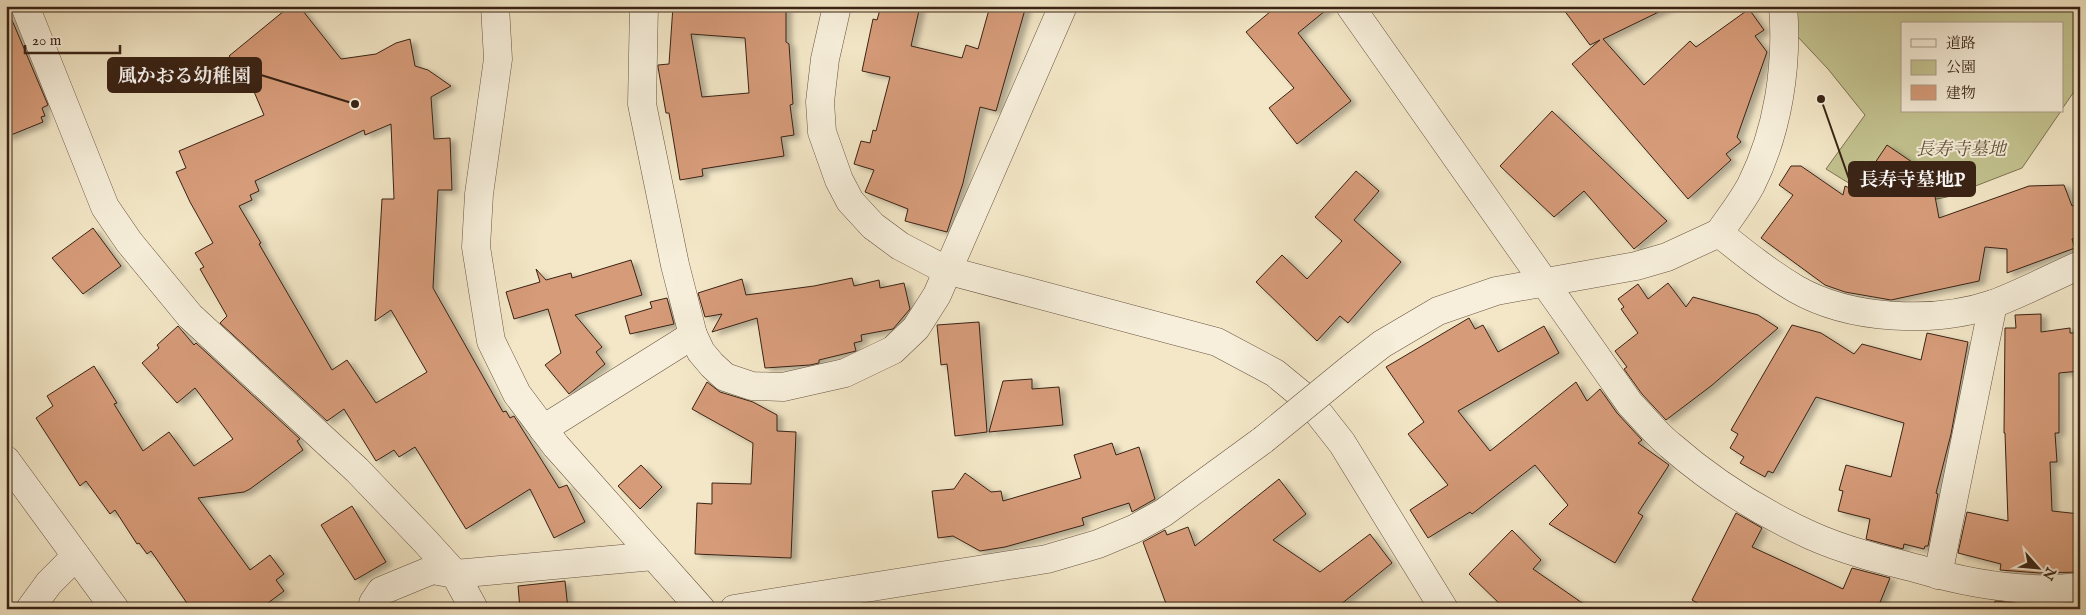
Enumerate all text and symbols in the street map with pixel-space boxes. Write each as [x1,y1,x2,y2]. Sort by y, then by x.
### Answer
scale bar [25,22,120,54]
legend [1901,22,2064,112]
text: 20 m [32,31,62,50]
text: 道路 [1946,34,1976,53]
callout: 風かおる幼稚園 [108,58,261,92]
text: 公園 [1946,58,1976,77]
text: 風かおる幼稚園 [117,65,251,89]
text: 建物 [1946,84,1976,103]
park label: 長寿寺墓地 [1916,139,2008,162]
callout: 長寿寺墓地P [1849,162,1975,196]
text: 長寿寺墓地P [1859,169,1965,193]
north arrow [2014,542,2064,592]
text: N [2038,563,2060,583]

